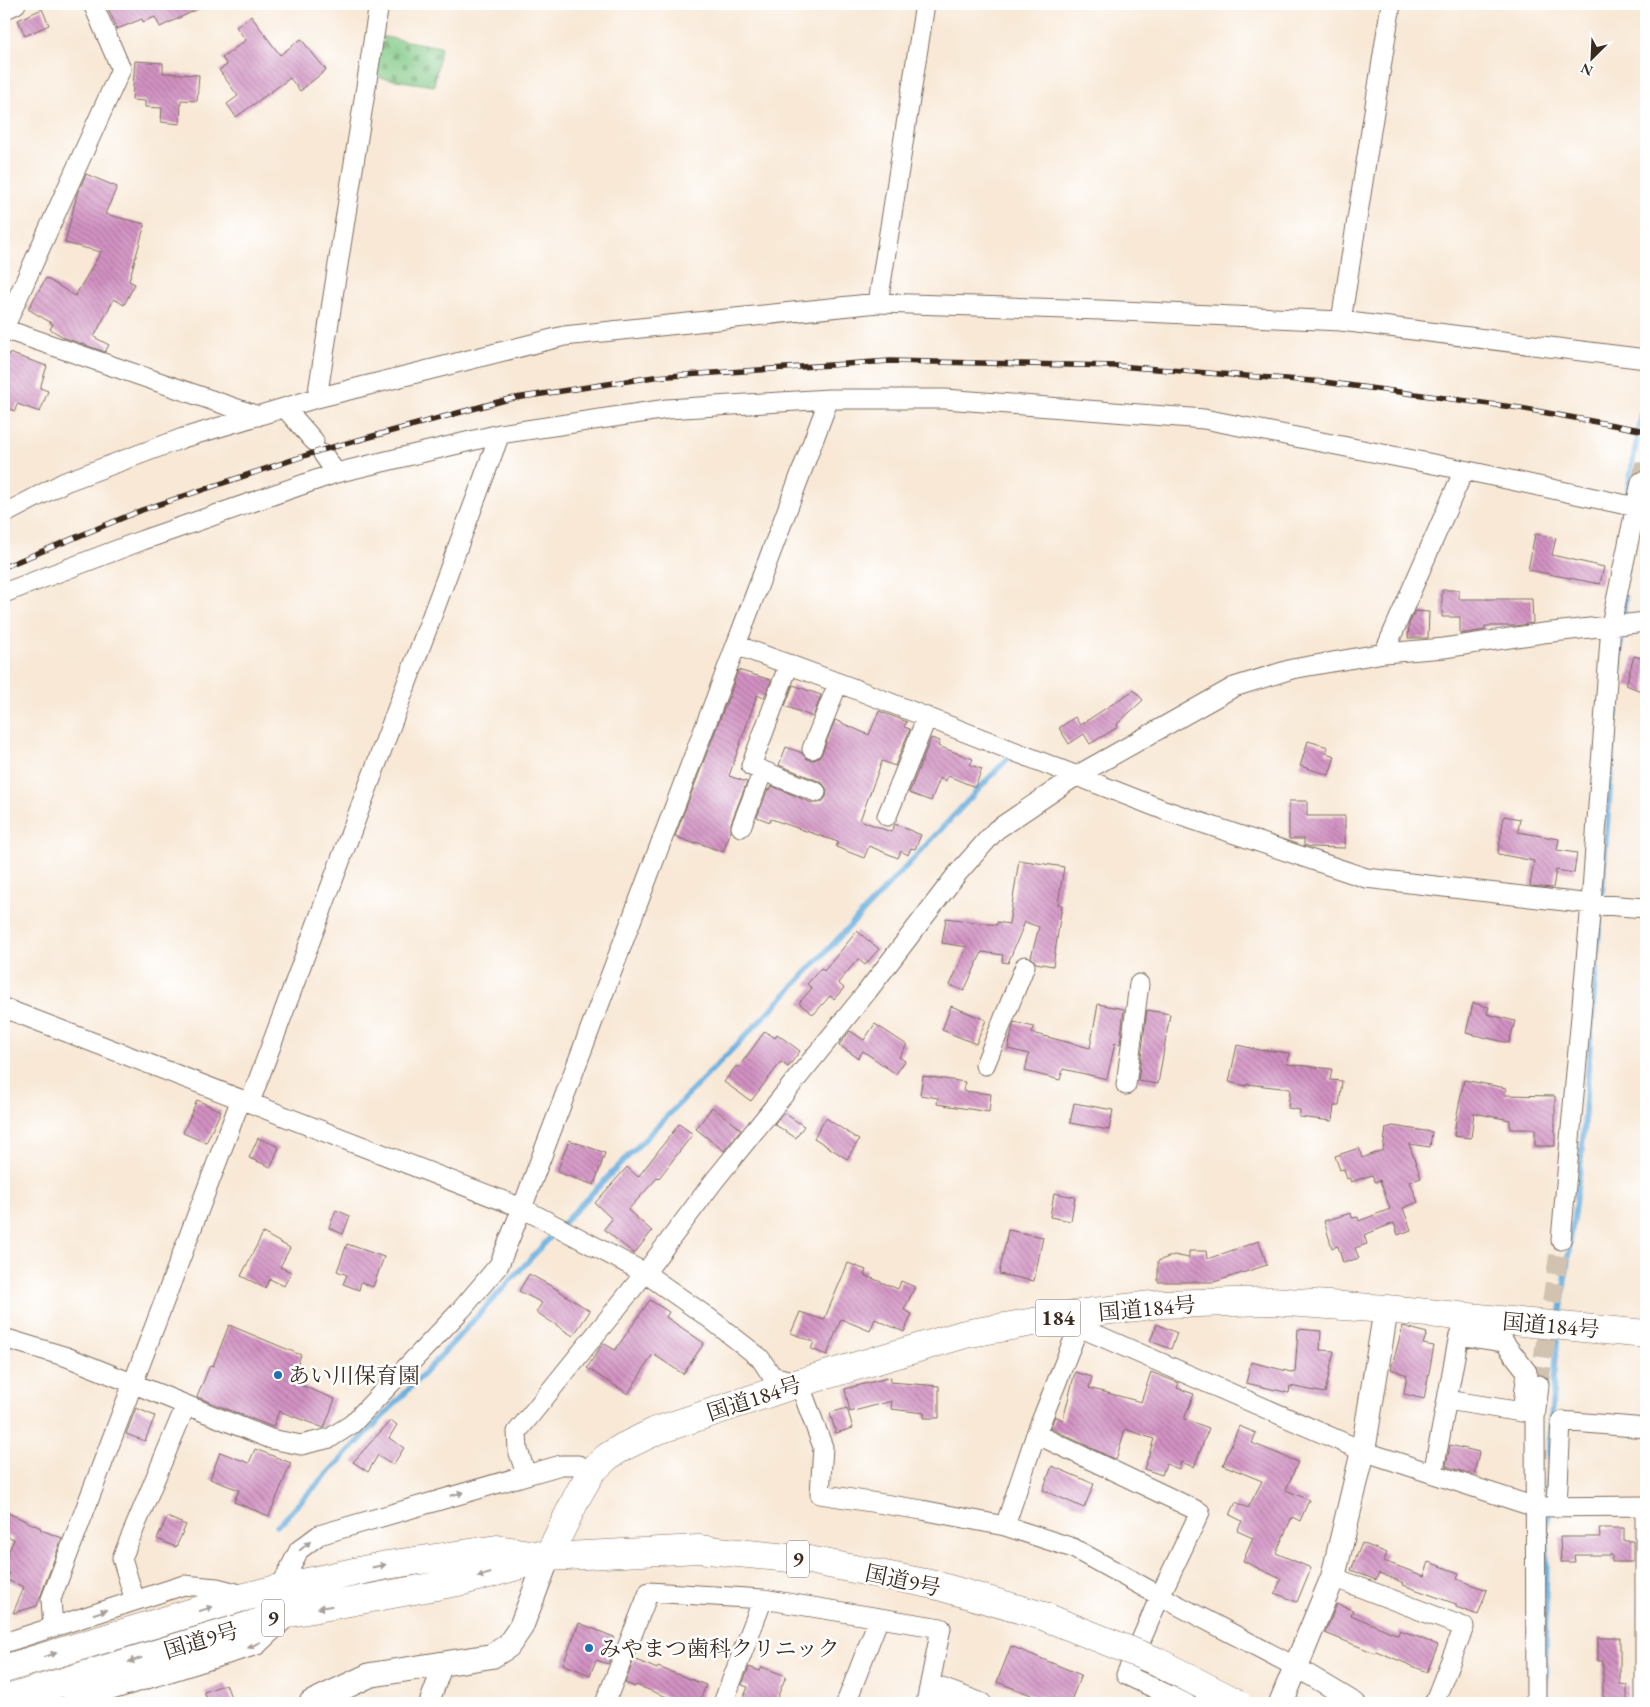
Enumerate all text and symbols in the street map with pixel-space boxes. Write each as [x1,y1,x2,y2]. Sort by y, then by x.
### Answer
north arrow [1568,32,1618,82]
text: N [1577,59,1596,80]
street label: 国道184号 [1097,1290,1197,1327]
road number: 184 [1036,1300,1080,1336]
street label: 国道184号 [1501,1307,1601,1344]
place label: あい川保育園 [288,1361,420,1390]
marker: あい川保育園 [272,1369,284,1381]
street label: 国道184号 [703,1370,805,1427]
one-way arrow [450,1490,465,1498]
road number: 9 [787,1540,809,1578]
one-way arrow [298,1541,311,1552]
street label: 国道9号 [862,1558,943,1603]
one-way arrow [372,1562,388,1570]
one-way arrow [476,1572,491,1580]
road number: 9 [262,1600,284,1636]
one-way arrow [317,1603,332,1611]
one-way arrow [199,1604,214,1612]
one-way arrow [93,1607,108,1615]
street label: 国道9号 [160,1615,242,1666]
place label: みやまつ歯科クリニック [599,1634,840,1663]
one-way arrow [246,1640,261,1649]
marker: みやまつ歯科クリニック [583,1642,595,1654]
one-way arrow [43,1651,58,1659]
one-way arrow [127,1657,142,1665]

